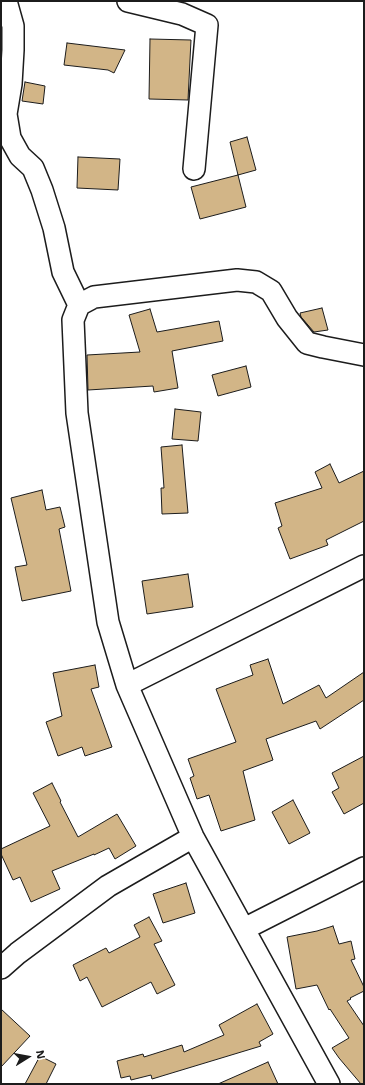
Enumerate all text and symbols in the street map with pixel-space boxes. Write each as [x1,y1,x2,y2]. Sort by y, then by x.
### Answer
north arrow [8,1037,48,1077]
text: N [32,1049,48,1060]

